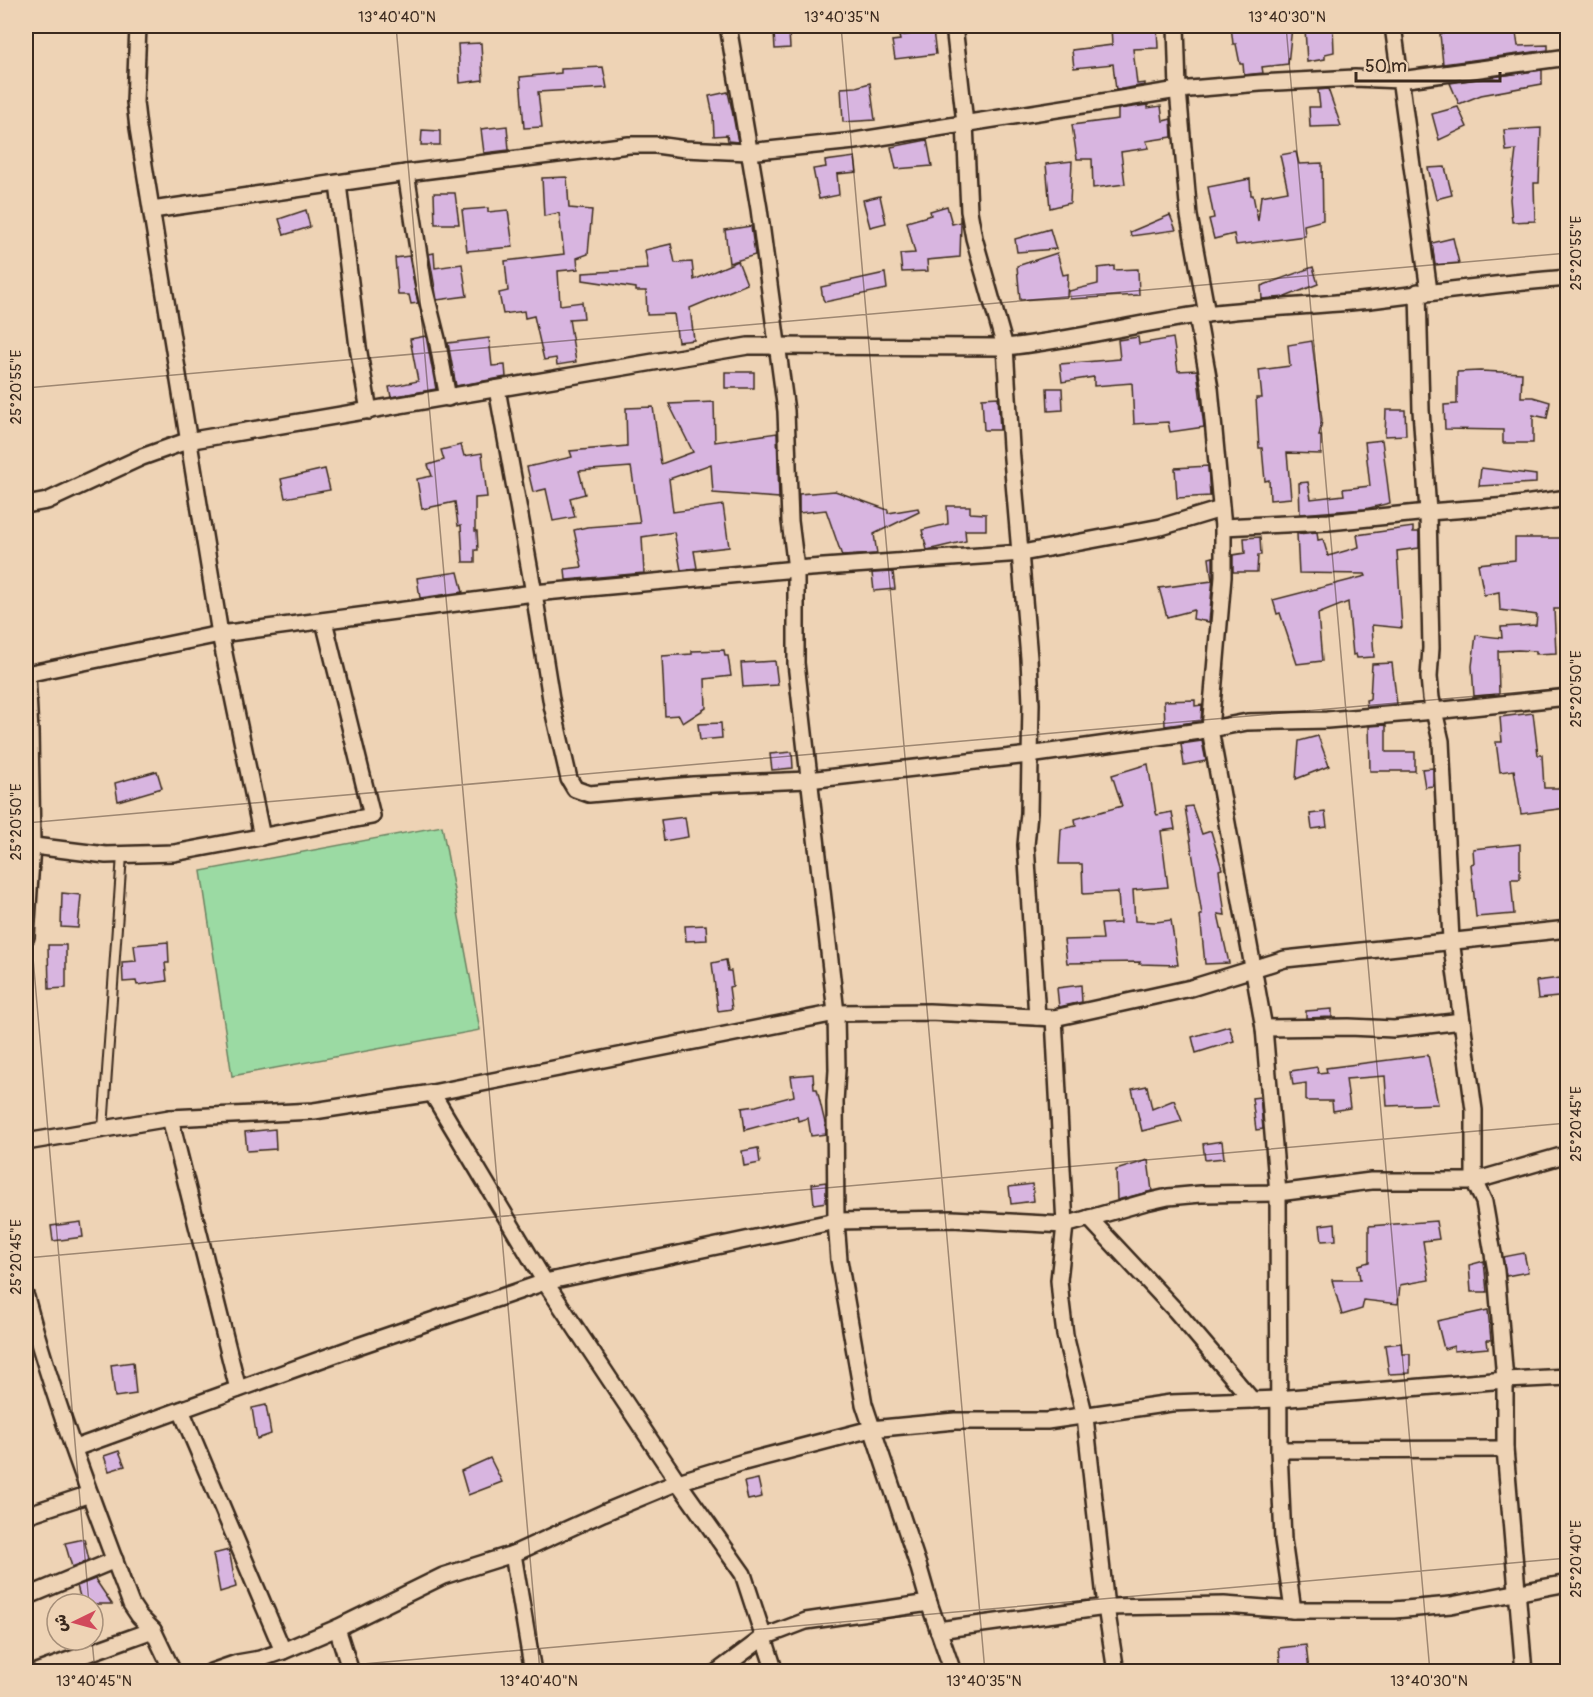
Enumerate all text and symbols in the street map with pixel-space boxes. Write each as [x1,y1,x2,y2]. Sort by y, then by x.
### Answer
text: 13°40'40"N [358,8,436,27]
text: 13°40'35"N [804,8,880,27]
text: 13°40'30"N [1248,8,1326,27]
scale bar [1356,45,1500,83]
text: 50 m [1365,55,1407,78]
text: 25°20'55"E [1567,215,1586,290]
text: 25°20'55"E [7,349,26,424]
text: 25°20'50"E [1567,650,1586,727]
text: 25°20'50"E [7,783,26,860]
text: 25°20'45"E [1567,1086,1586,1162]
text: 25°20'45"E [7,1219,26,1295]
text: 25°20'40"E [1567,1520,1586,1598]
north arrow [45,1592,105,1652]
text: ش [50,1614,72,1633]
text: 13°40'45"N [56,1672,132,1691]
text: 13°40'40"N [500,1672,578,1691]
text: 13°40'35"N [946,1672,1022,1691]
text: 13°40'30"N [1390,1672,1468,1691]

